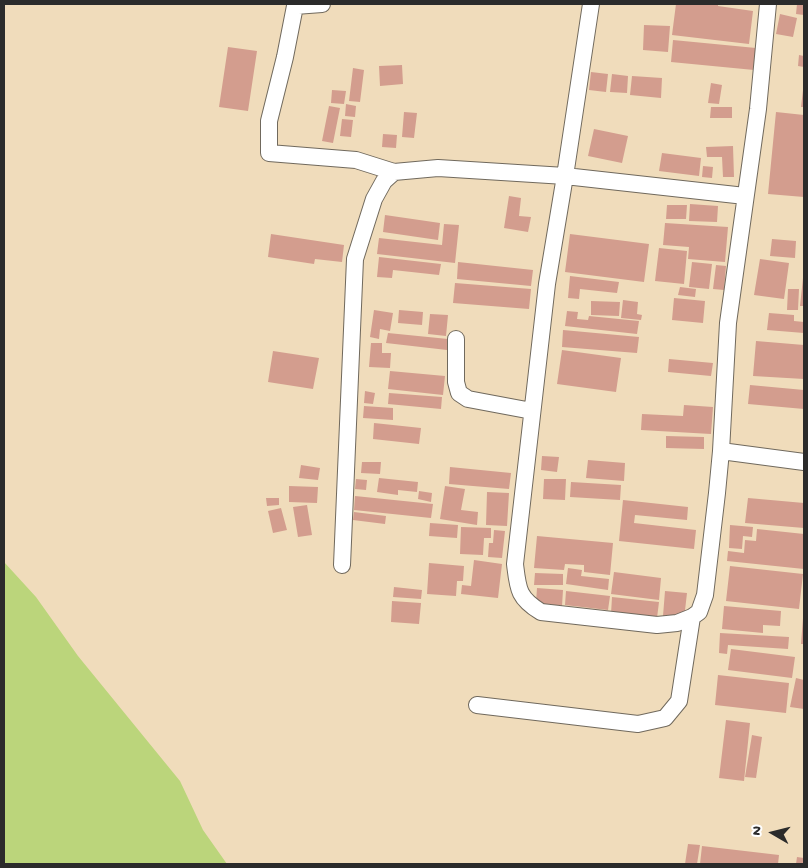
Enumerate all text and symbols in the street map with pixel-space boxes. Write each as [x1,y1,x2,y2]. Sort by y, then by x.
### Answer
north arrow [748,808,798,858]
text: N [749,825,767,837]

